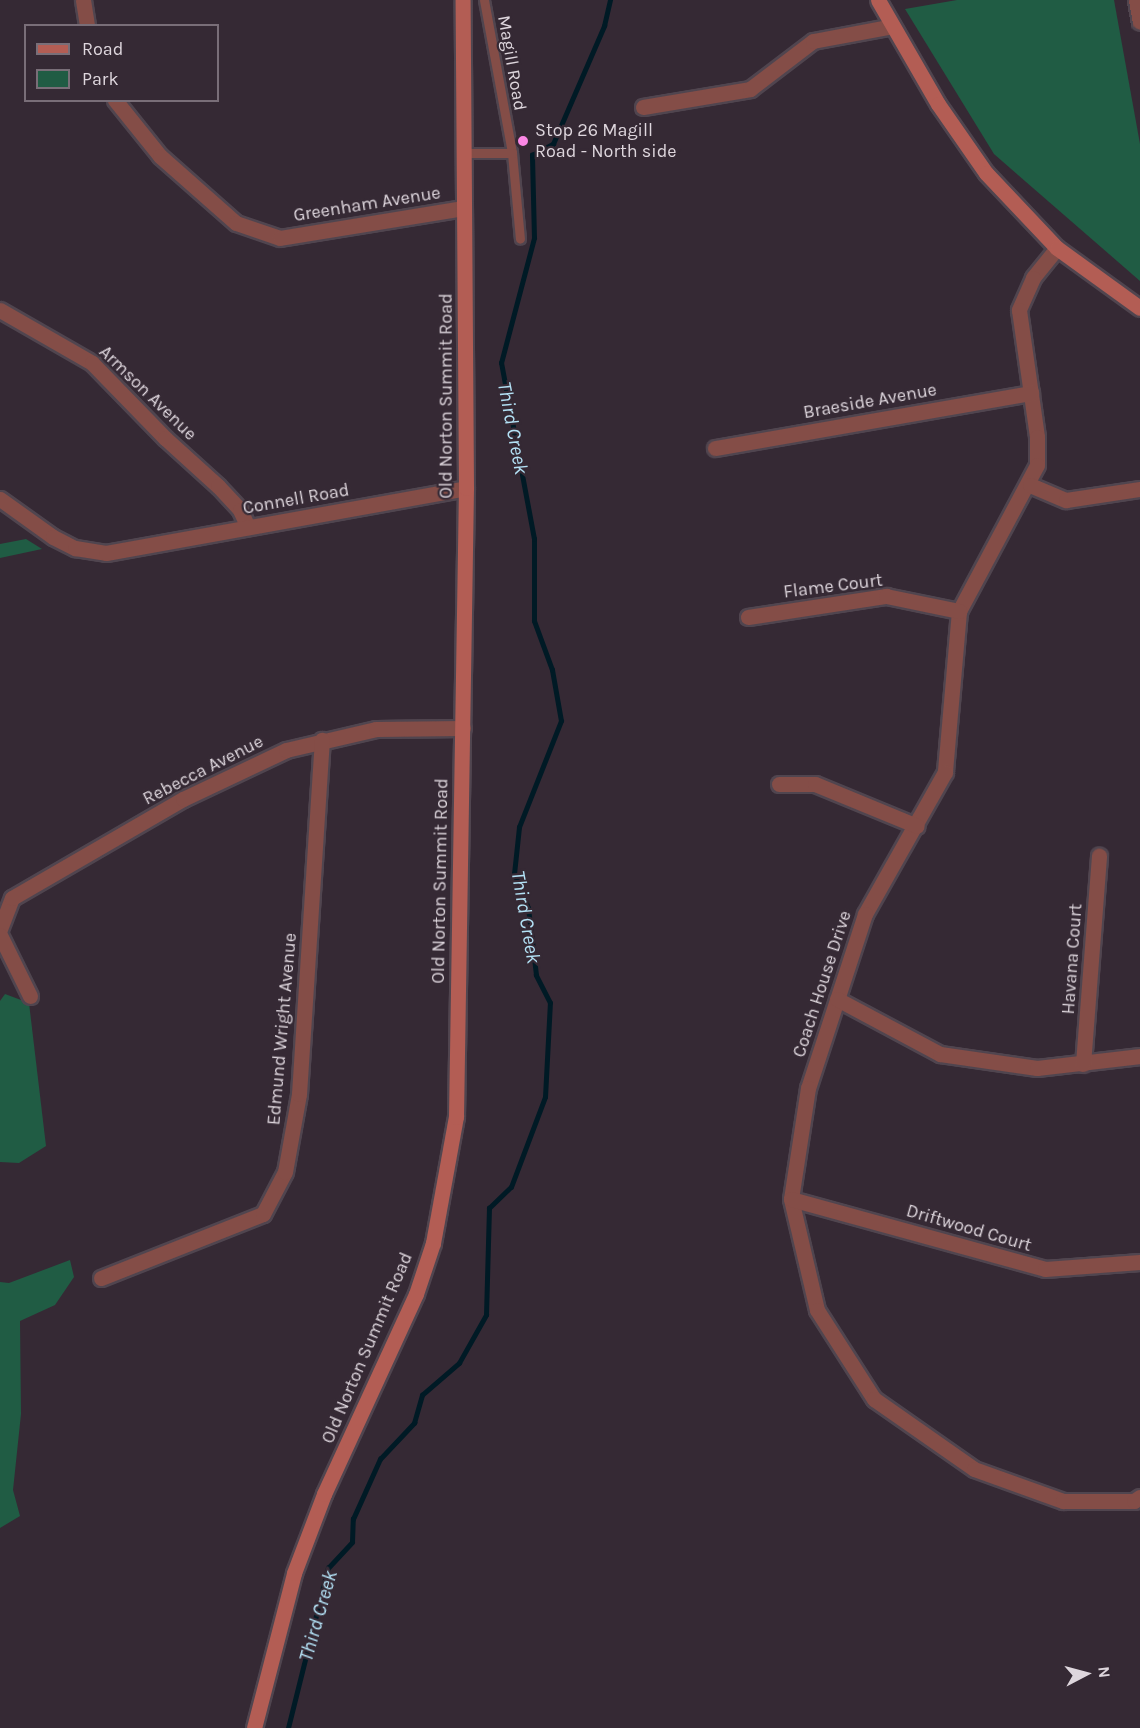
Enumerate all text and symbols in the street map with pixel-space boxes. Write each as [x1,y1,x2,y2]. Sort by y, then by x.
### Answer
street label: Magill Road [493,14,531,112]
legend [24,24,219,102]
text: Road [82,38,123,60]
text: Park [82,68,119,90]
place label: Stop 26 Magill Road - North side [535,120,677,162]
marker: Stop 26 Magill Road - North side [516,134,530,148]
street label: Greenham Avenue [292,182,442,226]
street label: Old Norton Summit Road [435,293,457,499]
street label: Armson Avenue [95,341,201,445]
street label: Braeside Avenue [802,379,938,423]
water label: Third Creek [492,380,534,476]
street label: Connell Road [241,479,351,519]
street label: Flame Court [782,569,884,603]
street label: Rebecca Avenue [139,730,267,810]
street label: Old Norton Summit Road [427,778,453,984]
water label: Third Creek [506,869,546,965]
street label: Havana Court [1057,903,1087,1015]
street label: Coach House Drive [788,908,856,1060]
street label: Edmund Wright Avenue [263,932,301,1126]
street label: Driftwood Court [904,1200,1034,1256]
street label: Old Norton Summit Road [317,1249,417,1447]
water label: Third Creek [294,1568,342,1664]
north arrow [1056,1644,1116,1704]
text: N [1094,1665,1114,1679]

